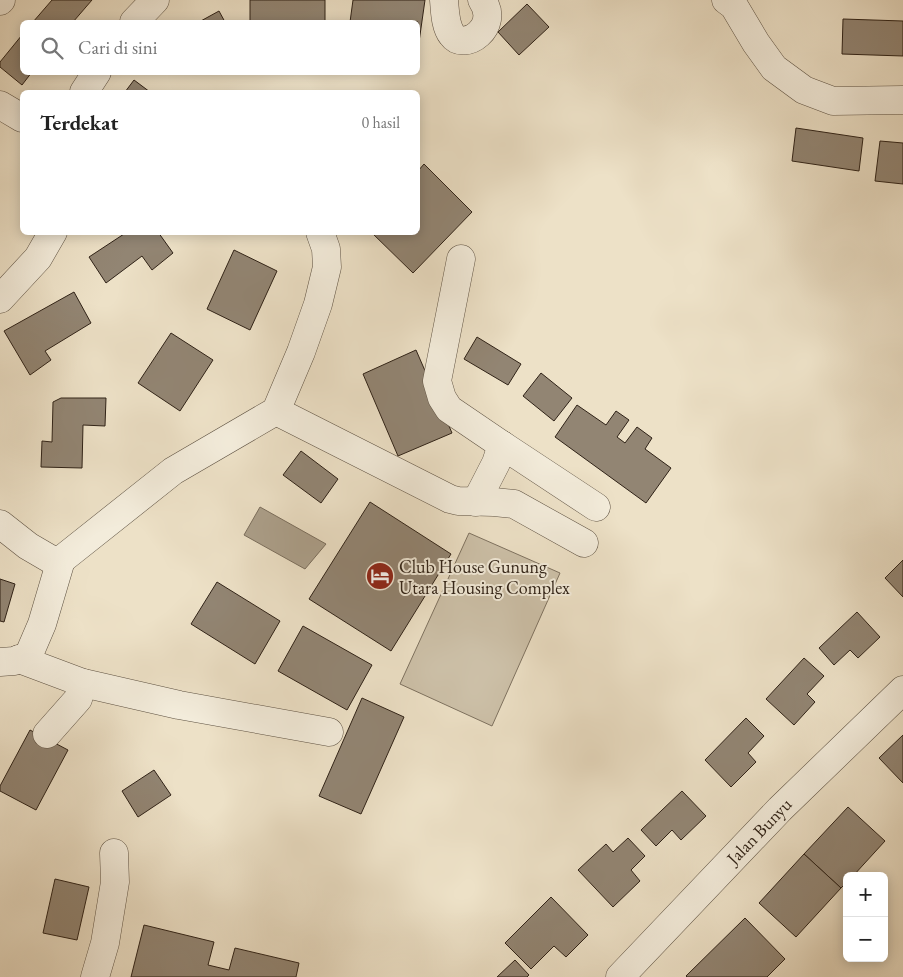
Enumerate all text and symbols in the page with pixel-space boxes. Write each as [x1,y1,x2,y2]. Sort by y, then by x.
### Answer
search box [20,20,420,75]
icon: search [38,34,66,62]
text: Cari di sini [78,35,157,60]
text: Terdekat [40,109,118,136]
text: 0 hasil [362,112,400,133]
place label: Club House Gunung Utara Housing Complex [399,555,570,599]
hotel icon: Club House Gunung Utara Housing Complex [365,561,395,591]
street label: Jalan Bunyu [720,792,797,871]
map controls [843,872,888,962]
button: + [843,872,888,917]
button: − [843,917,888,962]

